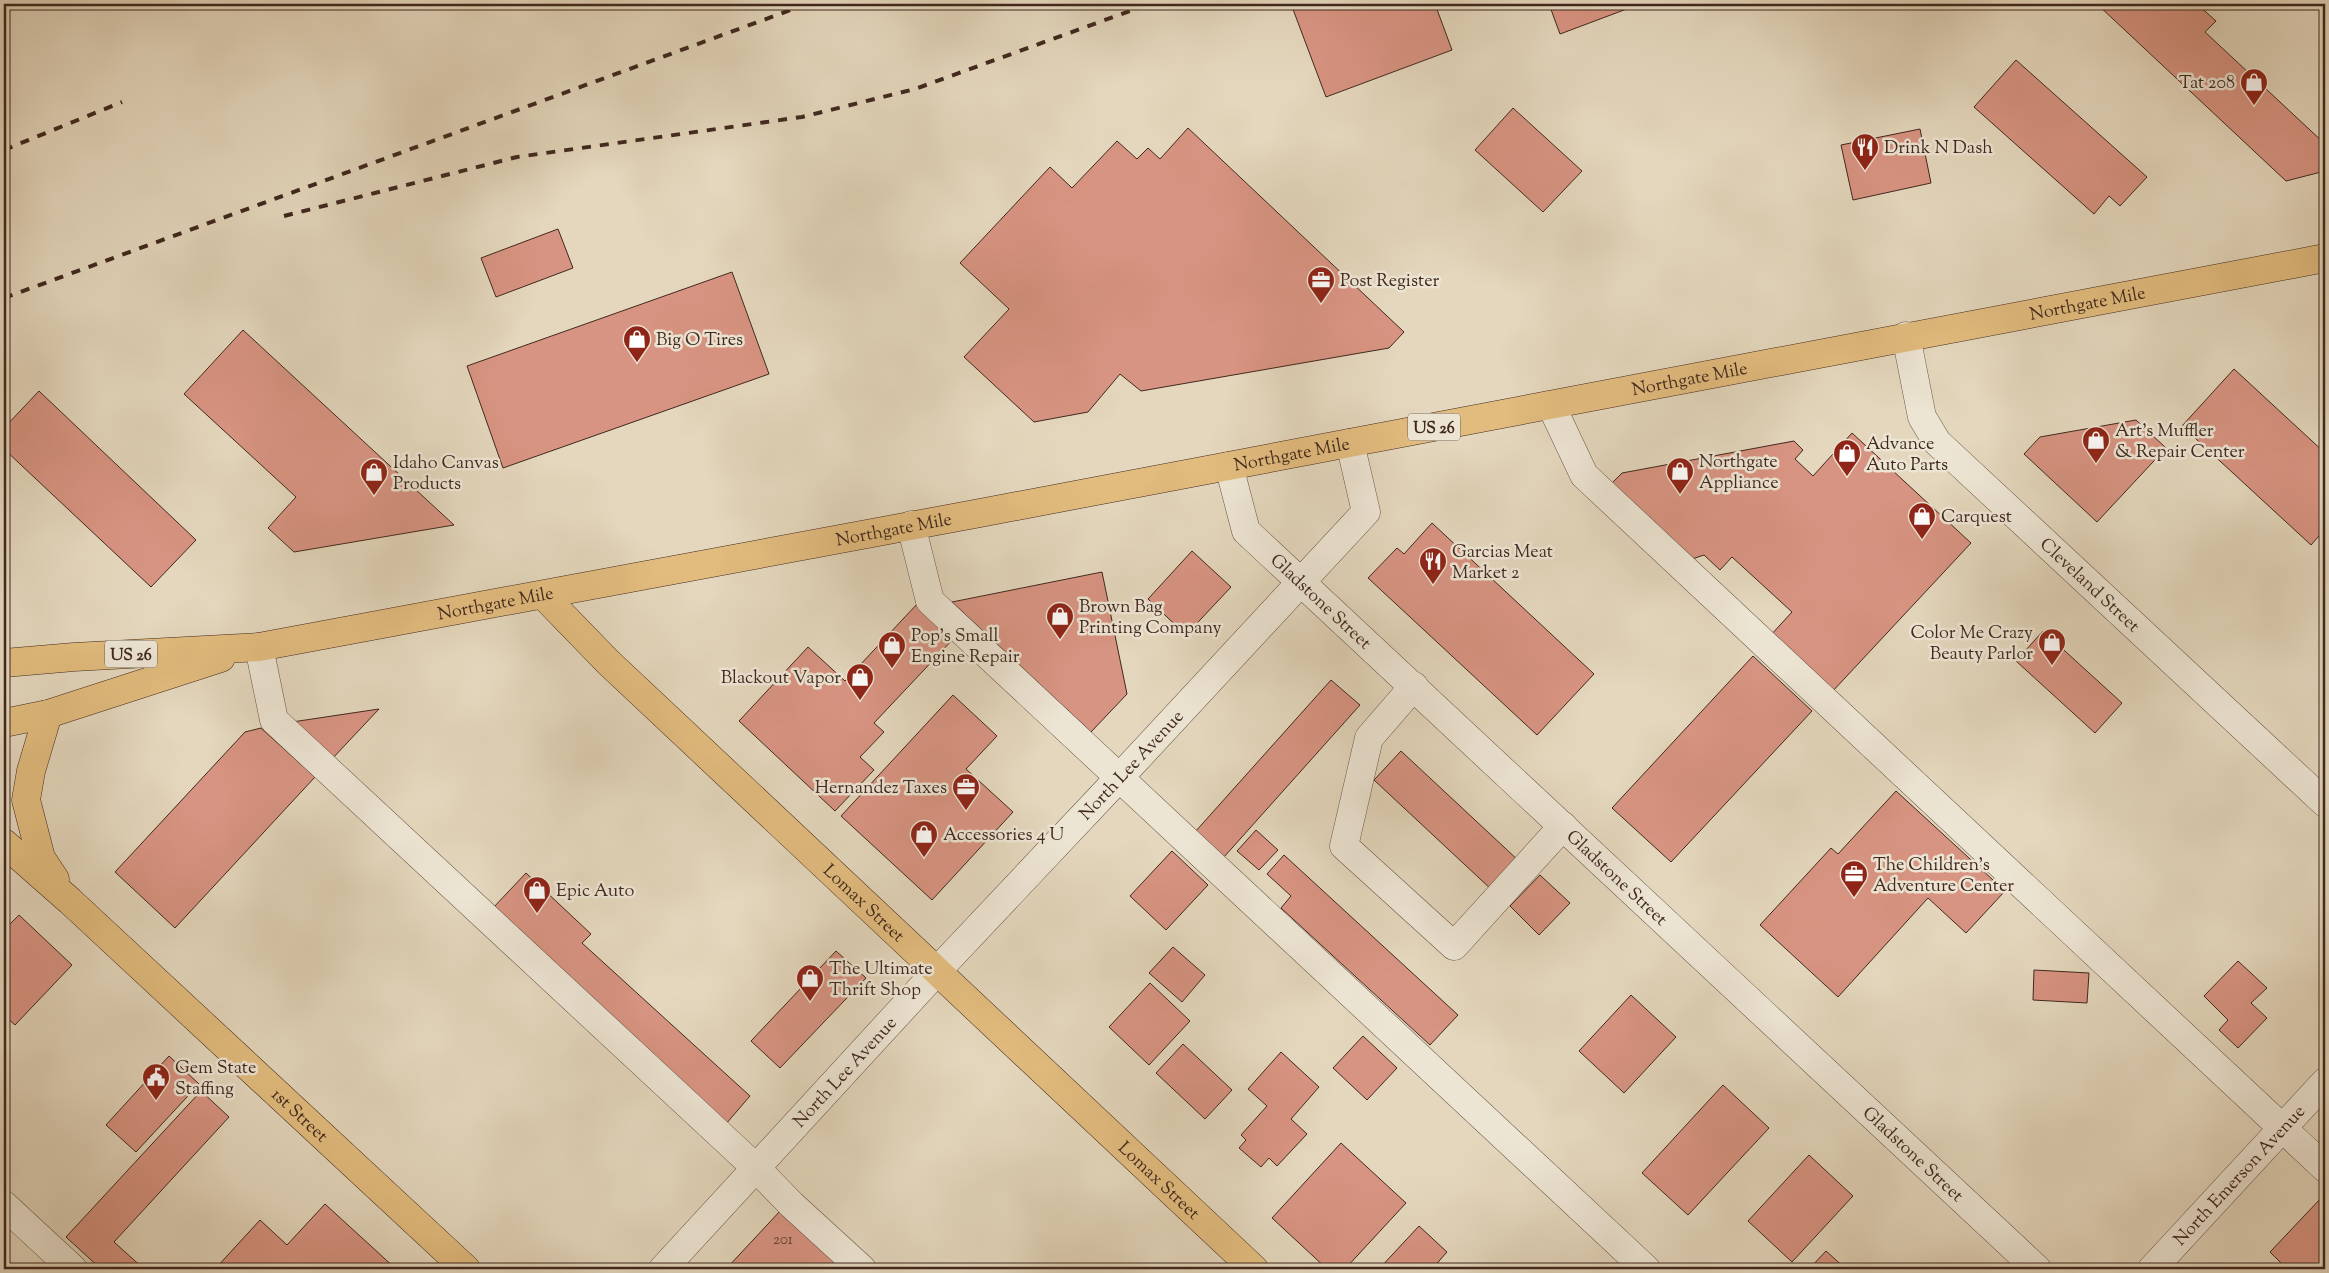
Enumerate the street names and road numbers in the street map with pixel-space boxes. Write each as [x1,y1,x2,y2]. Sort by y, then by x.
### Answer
street label: Northgate Mile [2028,281,2148,329]
street label: Northgate Mile [1630,357,1750,404]
road number: US 26 [1408,414,1460,441]
street label: Northgate Mile [1232,432,1352,480]
street label: Northgate Mile [834,508,954,555]
street label: Cleveland Street [2033,533,2145,639]
street label: Gladstone Street [1263,549,1376,657]
street label: Northgate Mile [436,582,556,629]
road number: US 26 [105,641,157,668]
street label: North Lee Avenue [1074,705,1191,827]
street label: Gladstone Street [1559,825,1672,933]
street label: Lomax Street [816,859,910,949]
street label: North Lee Avenue [788,1012,904,1134]
street label: 1st Street [264,1083,333,1150]
street label: North Emerson Avenue [2168,1100,2312,1253]
street label: Gladstone Street [1856,1101,1969,1209]
street label: Lomax Street [1111,1136,1205,1227]

